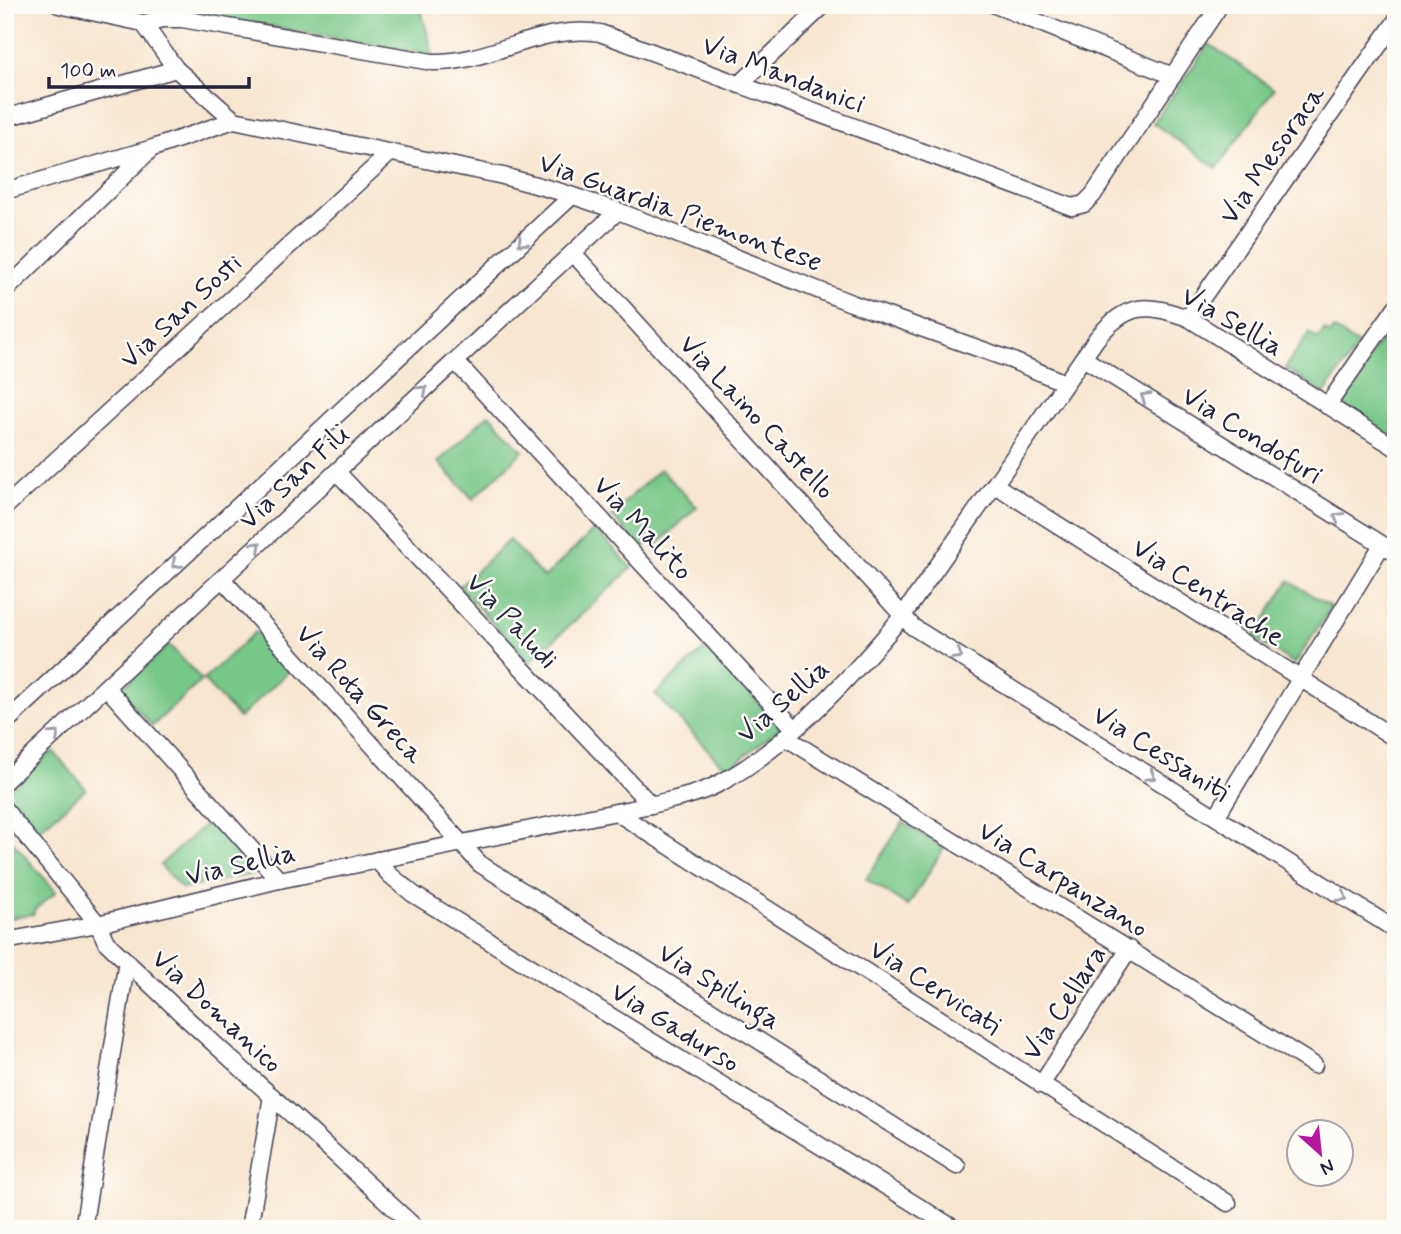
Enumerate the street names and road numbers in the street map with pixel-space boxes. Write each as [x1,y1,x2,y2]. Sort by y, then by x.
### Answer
street label: Via Mandanici [696,27,870,123]
street label: Via Mesoraca [1211,78,1335,232]
street label: Via Guardia Piemontese [533,145,827,282]
street label: Via San Sosti [113,246,251,378]
street label: Via Sellia [1174,278,1290,366]
street label: Via Laino Castello [670,327,842,508]
street label: Via Condofuri [1174,378,1329,494]
street label: Via San Fili [231,417,358,539]
street label: Via Malito [584,468,700,589]
street label: Via Centrache [1124,530,1291,656]
street label: Via Paludi [457,565,566,678]
street label: Via Rota Greca [286,617,432,773]
street label: Via Sellia [729,651,838,753]
street label: Via Cessaniti [1085,697,1236,811]
street label: Via Carpanzano [971,813,1155,947]
street label: Via Sellia [182,835,299,896]
street label: Via Cervicati [862,932,1008,1045]
street label: Via Spilinga [649,935,787,1042]
street label: Via Cellara [1014,939,1116,1068]
street label: Via Domanico [143,941,290,1082]
street label: Via Gadurso [603,974,746,1082]

